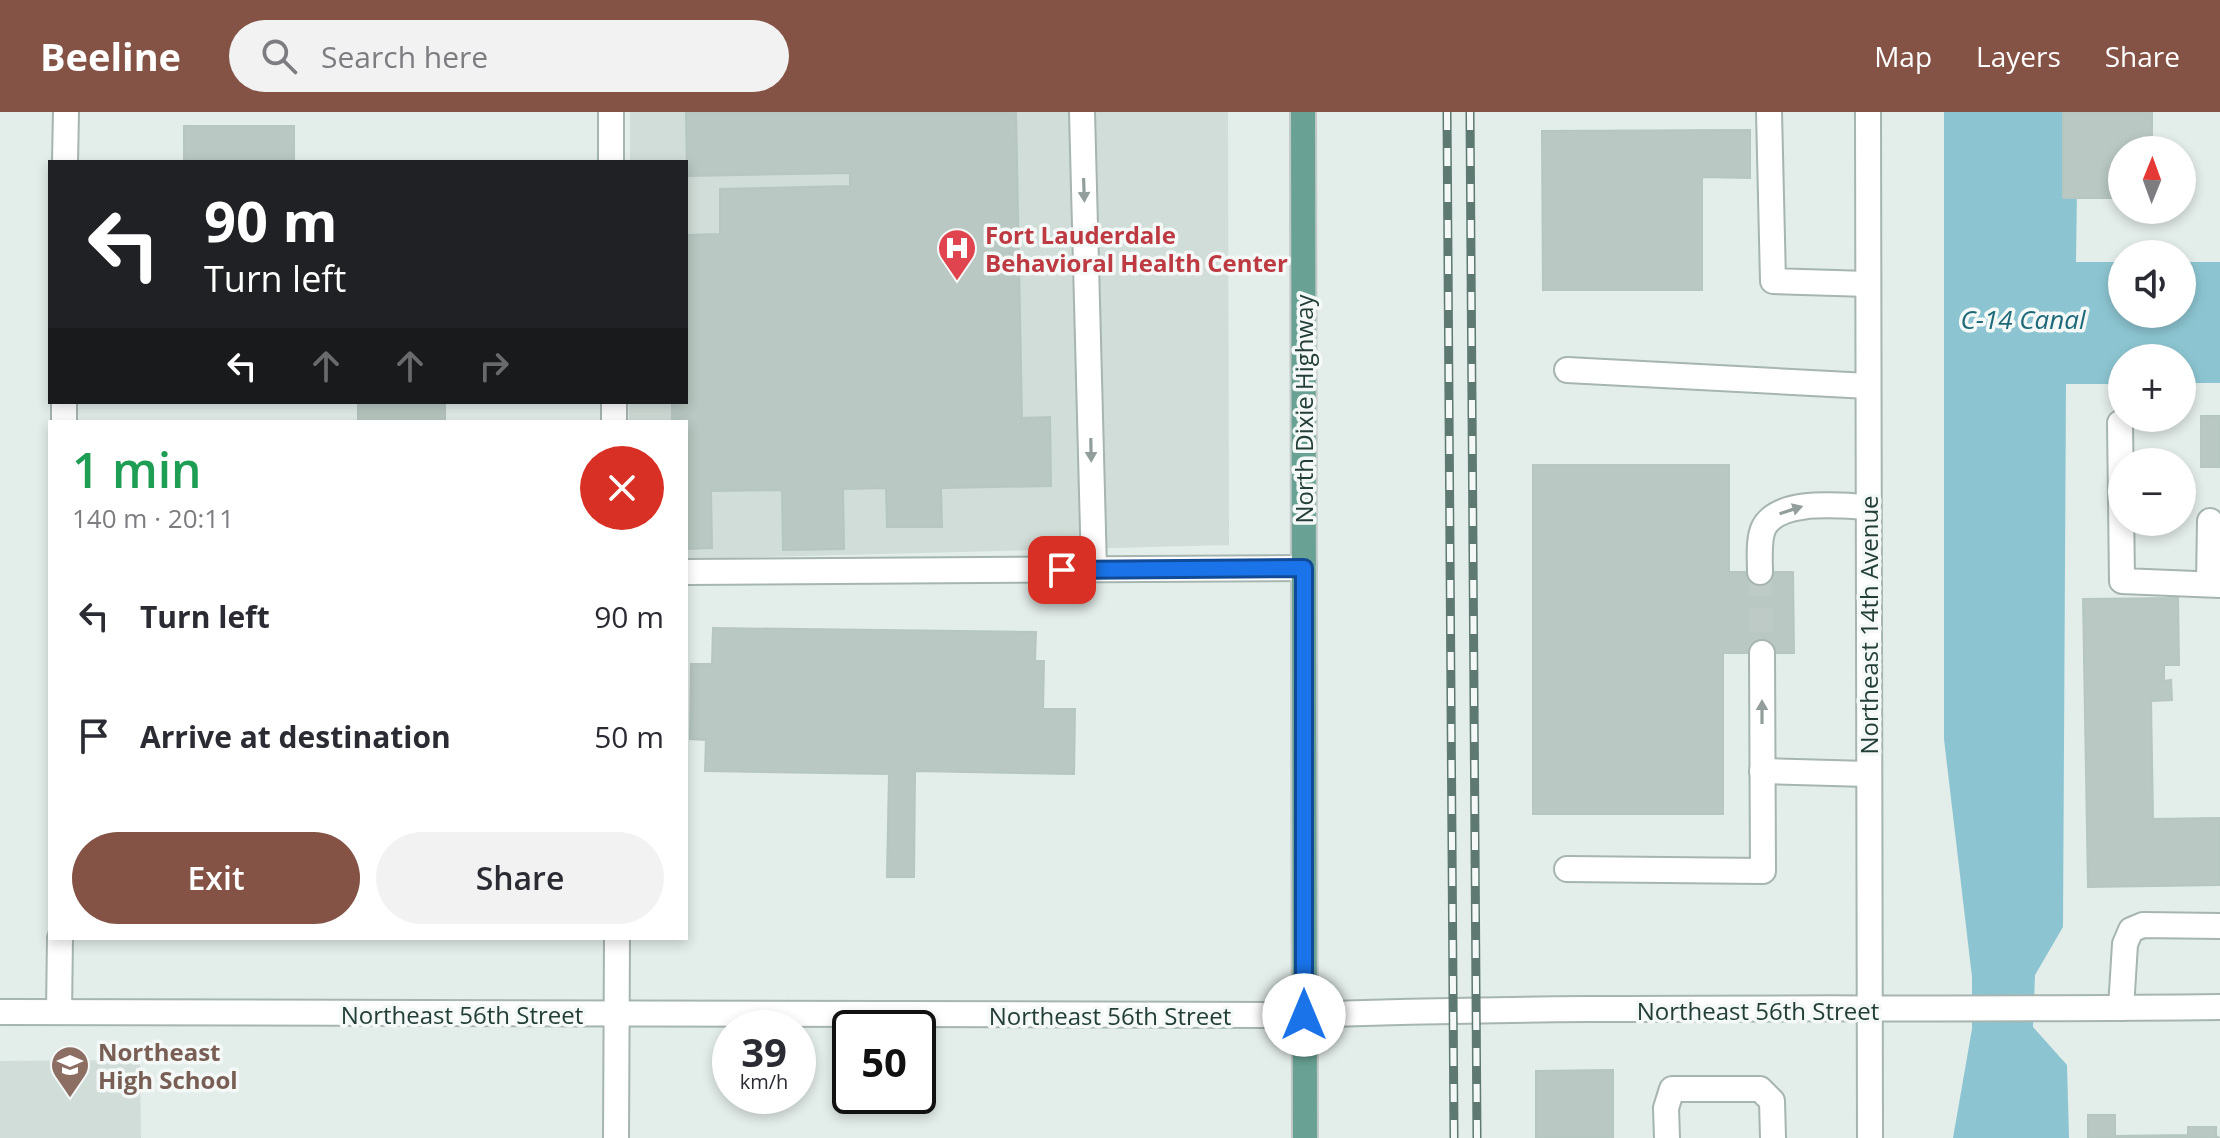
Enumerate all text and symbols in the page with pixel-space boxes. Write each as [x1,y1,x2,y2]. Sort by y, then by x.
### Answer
search box [229,20,789,92]
text: Beeline [40,30,181,82]
icon: search [257,34,301,78]
text: Search here [321,36,488,77]
text: Map [1874,37,1932,75]
text: Layers [1976,37,2061,75]
text: Share [2105,37,2180,75]
north arrow [2108,136,2196,224]
map controls [2108,136,2196,536]
one-way arrow [1077,178,1090,203]
text: 90 m [204,182,338,258]
icon: left [72,192,176,296]
place label: Fort Lauderdale Behavioral Health Center [985,218,1288,279]
hospital icon: Fort Lauderdale Behavioral Health Center [936,227,978,282]
button: sound [2108,240,2196,328]
text: Turn left [204,254,346,303]
street label: North Dixie Highway [1287,293,1320,524]
water label: C-14 Canal [1960,301,2087,337]
icon: left [220,344,264,388]
icon: ahead [304,344,348,388]
icon: ahead [388,344,432,388]
icon: right [472,344,516,388]
button: + [2108,344,2196,432]
text: 1 min [72,437,202,502]
one-way arrow [1085,438,1097,463]
button: close [580,446,664,530]
button: − [2108,448,2196,536]
street label: Northeast 14th Avenue [1852,495,1885,755]
text: 140 m · 20:11 [72,500,234,536]
one-way arrow [1779,503,1803,516]
pin [1028,536,1096,604]
icon: arrive [1040,548,1084,592]
icon: left [72,594,116,638]
text: Turn left [140,596,270,637]
text: 90 m [594,596,664,637]
one-way arrow [1756,699,1768,724]
icon: arrive [72,714,116,758]
text: Arrive at destination [140,716,451,757]
text: 50 m [594,716,664,757]
button: Exit [72,832,360,924]
button: Share [376,832,664,924]
position arrow [1262,973,1346,1057]
street label: Northeast 56th Street [1637,994,1879,1027]
street label: Northeast 56th Street [341,998,583,1031]
street label: Northeast 56th Street [989,999,1231,1032]
speed limit sign: 50 [832,1010,936,1114]
text: 39 [741,1024,787,1079]
place label: Northeast High School [98,1035,238,1096]
school or university icon: Northeast High School [49,1044,91,1099]
text: km/h [740,1068,788,1095]

